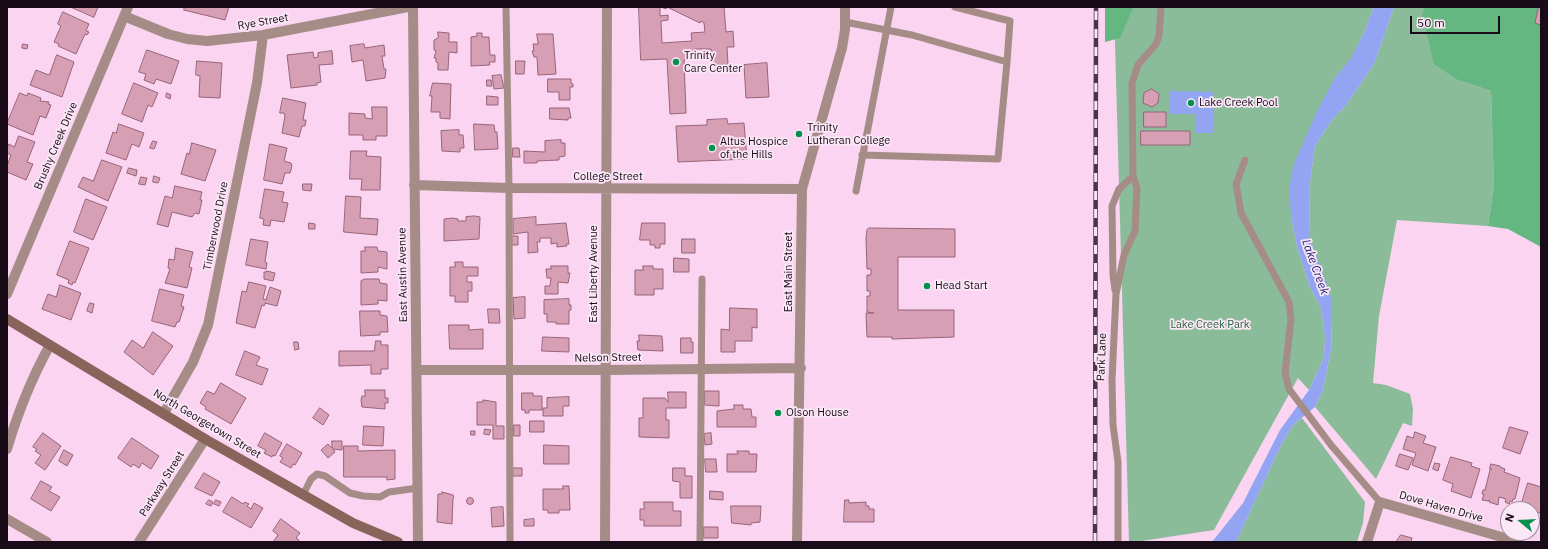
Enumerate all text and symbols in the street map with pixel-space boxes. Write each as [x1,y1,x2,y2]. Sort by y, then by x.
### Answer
scale bar [1412,8,1502,34]
street label: Rye Street [237,11,289,33]
text: 50 m [1417,15,1445,30]
place label: Trinity Care Center [684,49,742,75]
marker: Trinity Care Center [671,57,681,67]
place label: Lake Creek Pool [1199,96,1278,110]
marker: Lake Creek Pool [1186,98,1196,108]
street label: Brushy Creek Drive [32,100,80,192]
place label: Trinity Lutheran College [807,121,890,147]
marker: Trinity Lutheran College [794,129,804,139]
place label: Altus Hospice of the Hills [720,135,788,161]
marker: Altus Hospice of the Hills [707,143,717,153]
street label: College Street [573,170,643,184]
street label: Timberwood Drive [201,180,231,272]
street label: East Liberty Avenue [587,225,601,323]
street label: East Austin Avenue [396,227,410,323]
street label: East Main Street [782,232,796,312]
water label: Lake Creek [1298,237,1332,297]
place label: Head Start [935,279,988,293]
marker: Head Start [922,281,932,291]
park label: Lake Creek Park [1170,318,1250,332]
street label: Park Lane [1095,333,1109,381]
street label: Nelson Street [574,351,642,365]
street label: North Georgetown Street [151,387,263,461]
place label: Olson House [786,406,849,420]
marker: Olson House [773,408,783,418]
street label: Parkway Street [137,449,187,519]
street label: Dove Haven Drive [1398,489,1484,525]
north arrow [1500,501,1540,541]
text: N [1502,512,1517,524]

